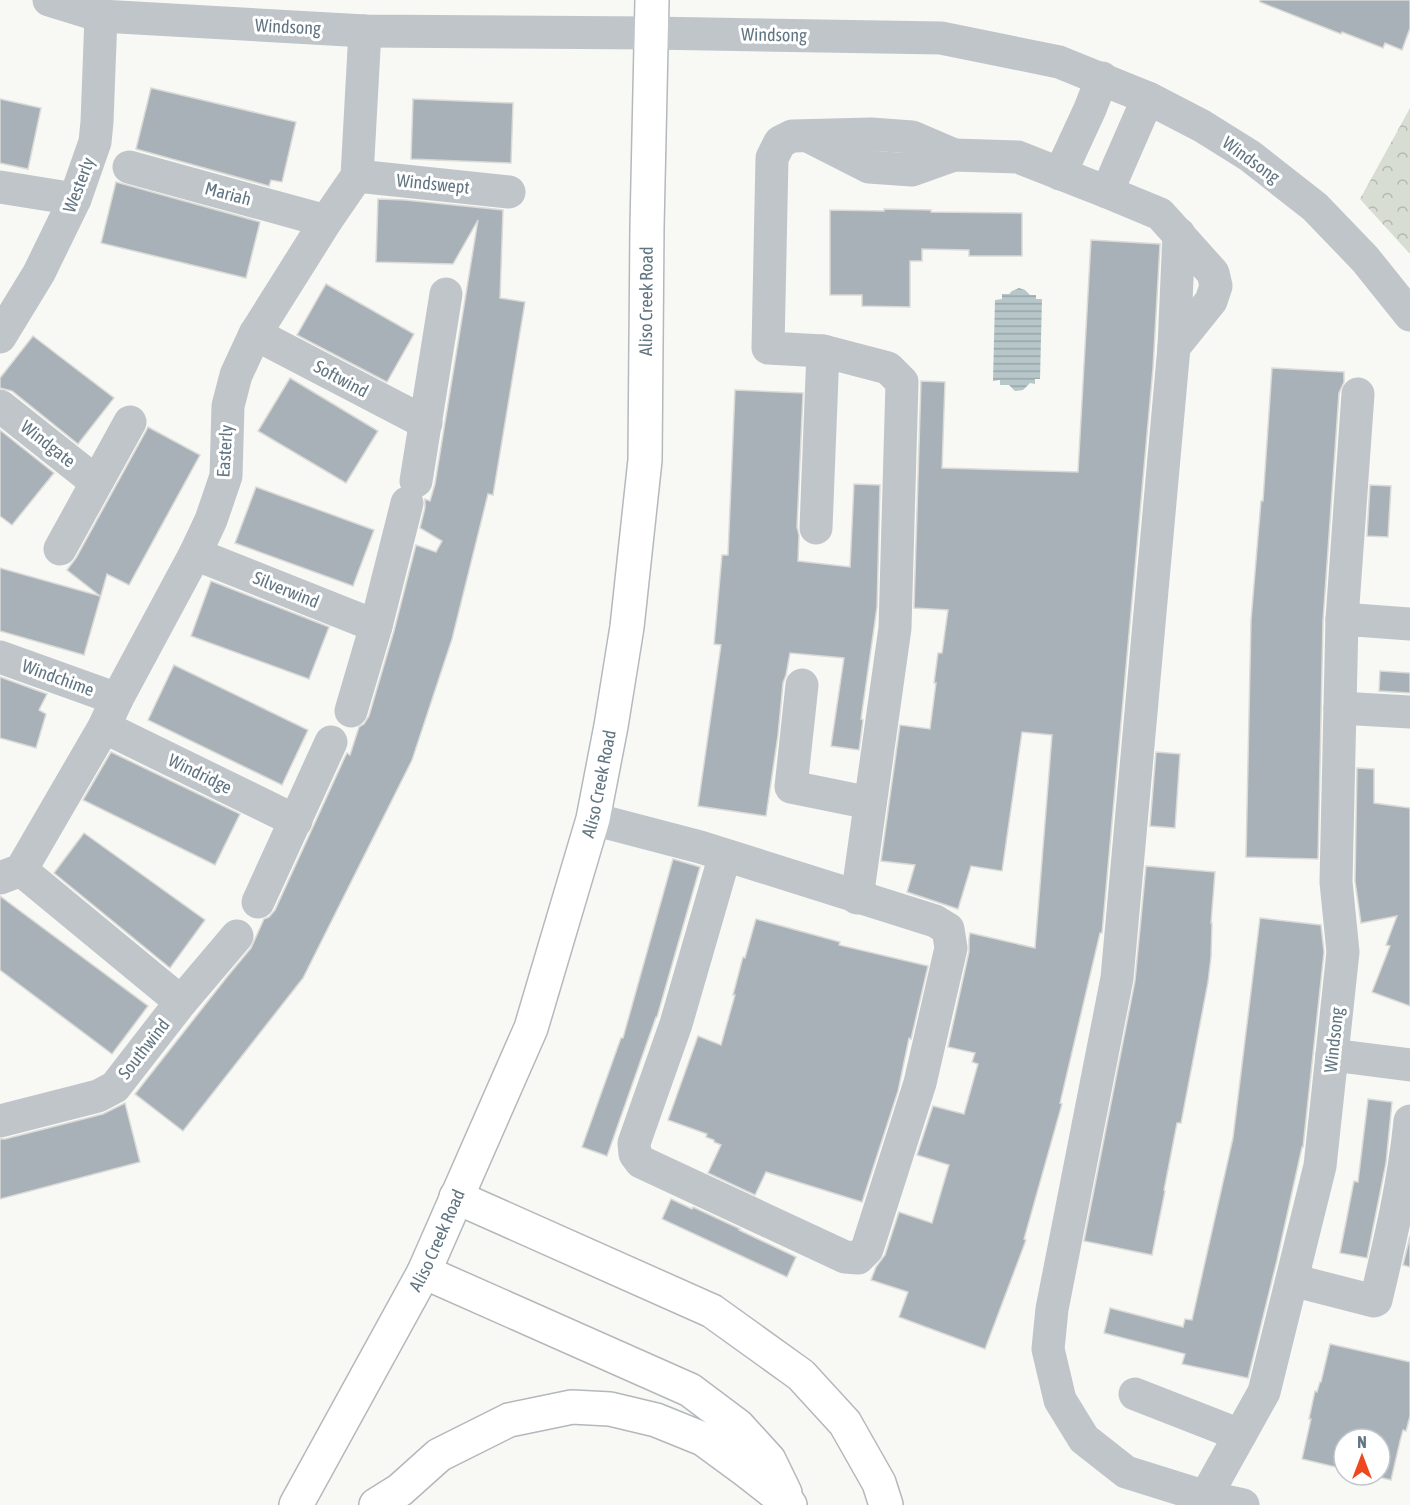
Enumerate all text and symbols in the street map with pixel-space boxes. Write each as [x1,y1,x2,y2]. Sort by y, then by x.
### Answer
street label: Windsong [255,14,322,39]
street label: Windsong [741,23,807,46]
street label: Windsong [1219,132,1284,188]
street label: Westerly [58,154,99,215]
street label: Windswept [396,169,471,198]
street label: Mariah [203,177,254,210]
street label: Aliso Creek Road [635,246,657,356]
street label: Softwind [311,356,372,402]
street label: Windgate [17,416,80,471]
street label: Easterly [212,424,237,478]
street label: Silverwind [250,567,322,612]
street label: Windchime [19,655,97,700]
street label: Aliso Creek Road [577,728,620,840]
street label: Windridge [165,749,235,798]
street label: Windsong [1320,1006,1347,1074]
street label: Southwind [114,1014,174,1083]
street label: Aliso Creek Road [404,1186,469,1295]
north arrow [1332,1427,1392,1487]
text: N [1357,1433,1367,1451]

